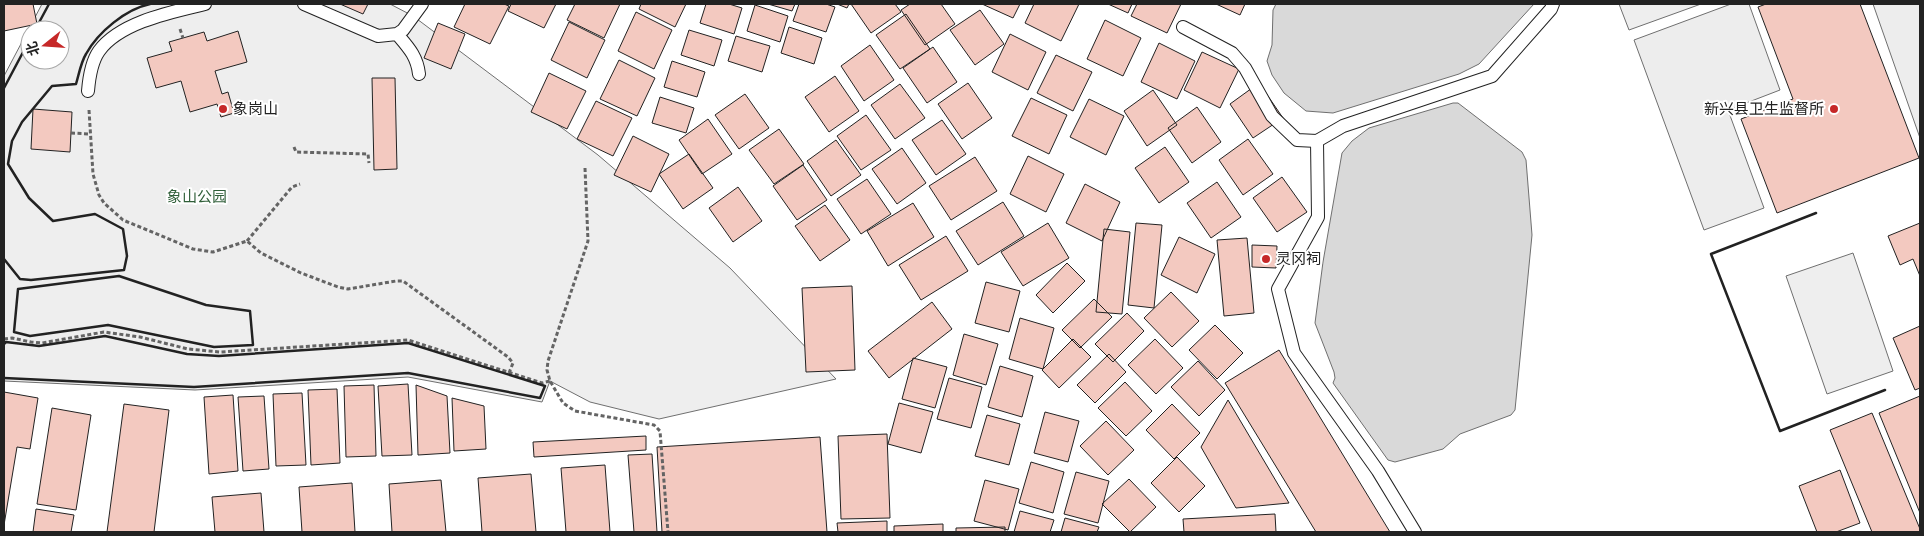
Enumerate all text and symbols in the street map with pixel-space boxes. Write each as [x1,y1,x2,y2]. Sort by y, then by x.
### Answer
north arrow [20,20,70,70]
text: 北 [22,39,43,58]
place label: 象岗山 [233,98,278,119]
place label: 新兴县卫生监督所 [1704,98,1824,119]
marker: 象岗山 [217,103,229,115]
marker: 新兴县卫生监督所 [1828,103,1840,115]
park label: 象山公园 [167,186,227,207]
place label: 灵冈祠 [1276,248,1321,269]
marker: 灵冈祠 [1260,253,1272,265]

